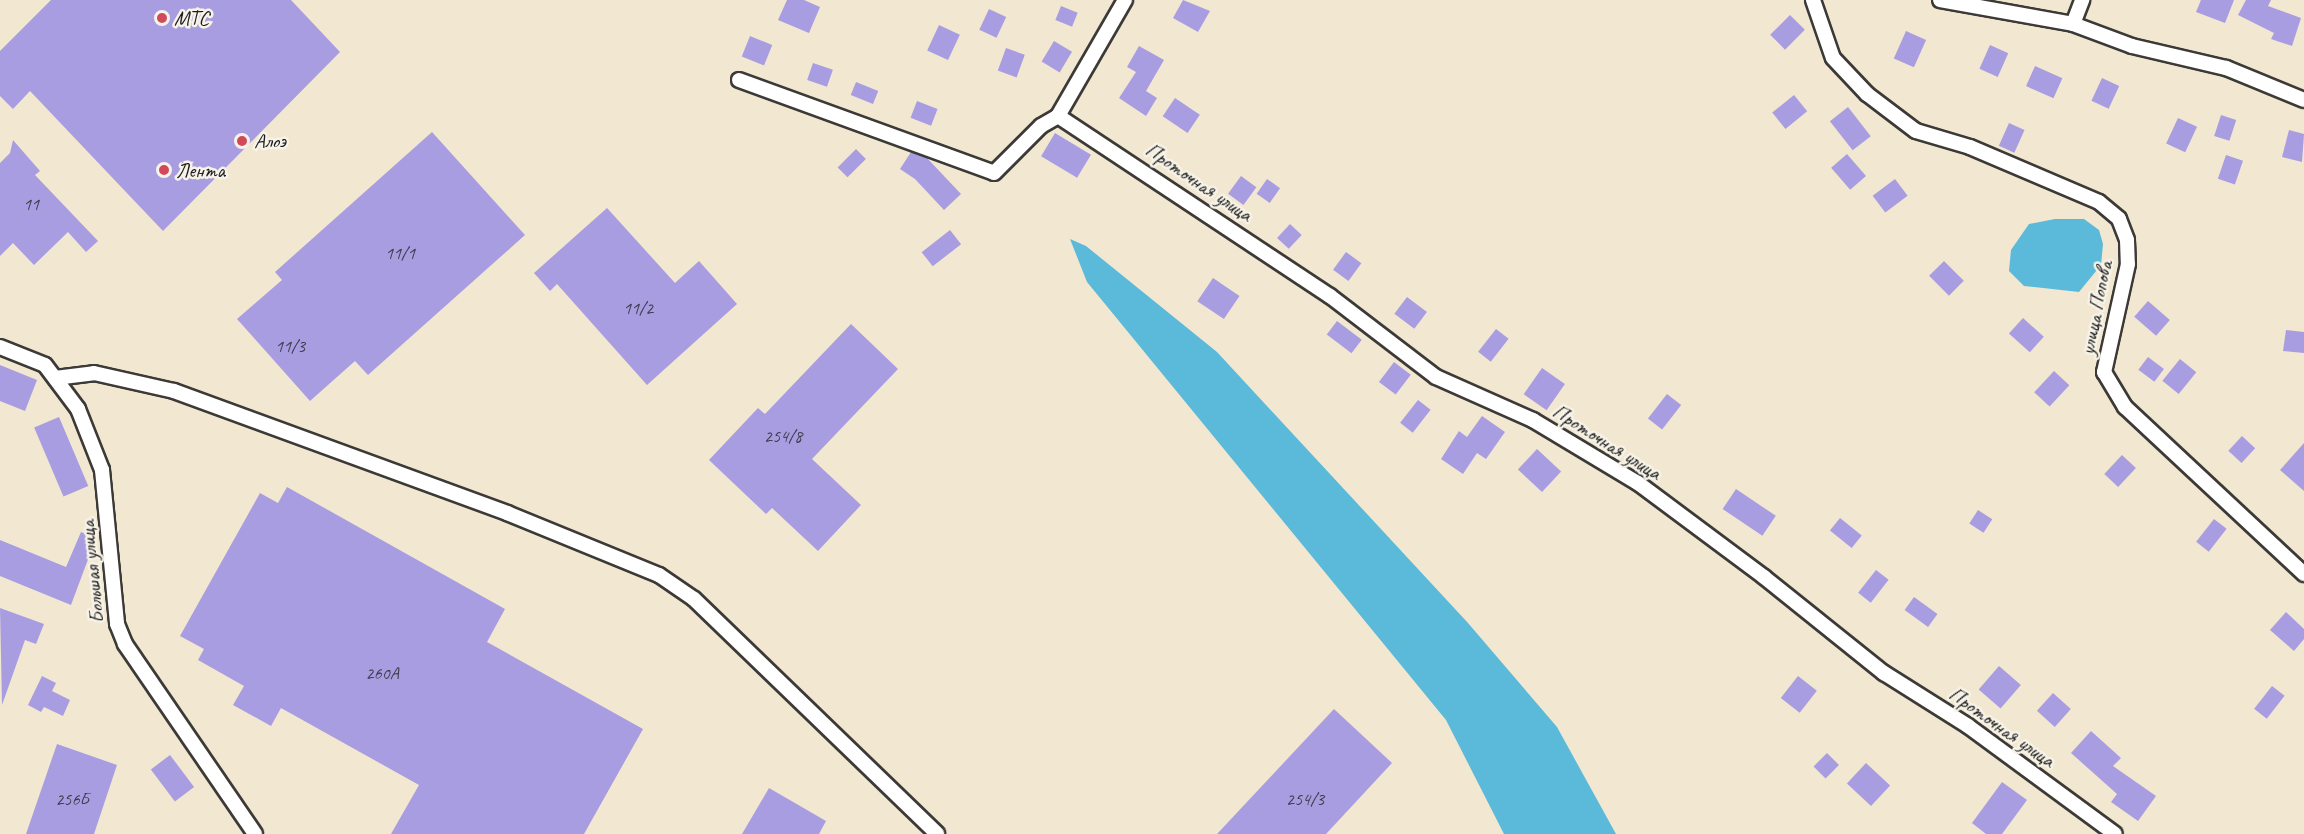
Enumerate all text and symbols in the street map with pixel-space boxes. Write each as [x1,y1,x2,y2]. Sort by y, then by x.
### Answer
place label: МТС [174,5,209,31]
marker: МТС [155,11,169,25]
place label: Алоэ [254,128,286,154]
marker: Алоэ [235,134,249,148]
street label: Проточная улица [1140,136,1258,228]
place label: Лента [176,157,225,183]
marker: Лента [157,163,171,177]
house number: 11 [23,193,39,215]
house number: 11/1 [385,242,415,264]
street label: улица Попова [2075,259,2117,357]
house number: 11/2 [623,297,653,319]
house number: 11/3 [275,335,305,357]
street label: Проточная улица [1547,398,1667,486]
house number: 254/8 [764,425,802,447]
street label: Большая улица [74,519,110,625]
house number: 260А [365,662,399,684]
street label: Проточная улица [1943,681,2061,773]
house number: 256Б [55,788,89,810]
house number: 254/3 [1286,788,1324,810]

